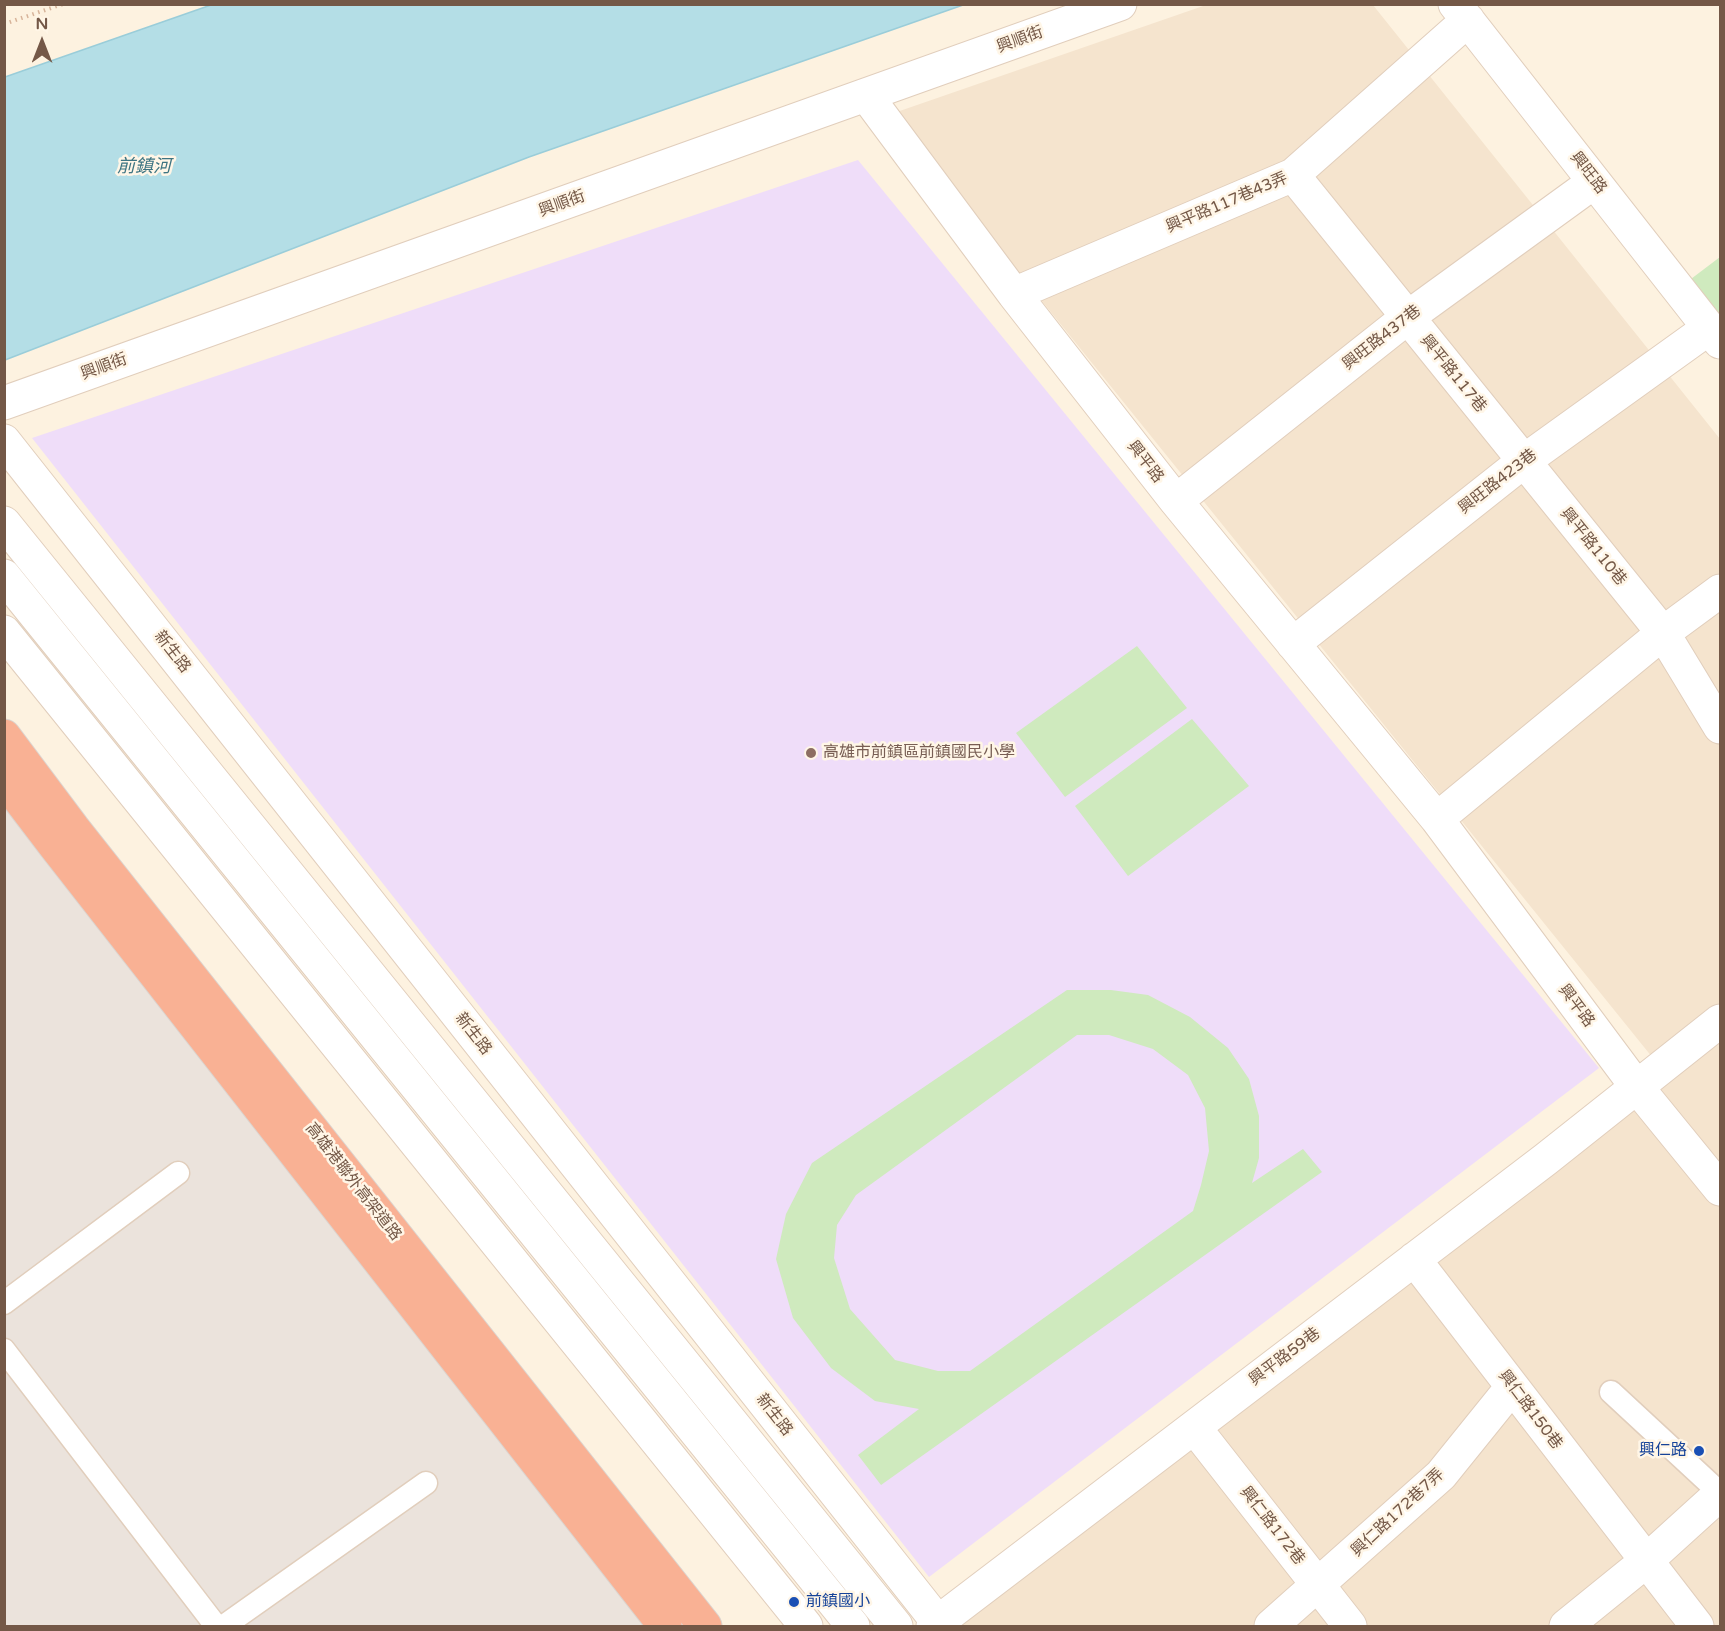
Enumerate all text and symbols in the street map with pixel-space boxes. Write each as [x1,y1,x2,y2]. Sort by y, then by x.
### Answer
north arrow [12,12,72,72]
text: N [36,14,48,34]
street label: 興順街 [994,23,1046,57]
street label: 興旺路 [1566,148,1610,198]
water label: 前鎮河 [117,156,171,178]
street label: 興平路117巷43弄 [1163,169,1291,237]
street label: 興順街 [536,187,588,221]
street label: 興旺路437巷 [1339,301,1425,375]
street label: 興平路117巷 [1416,331,1490,417]
street label: 興順街 [78,350,130,384]
street label: 興平路 [1123,437,1167,487]
street label: 興旺路423巷 [1455,445,1541,519]
street label: 興平路110巷 [1556,504,1630,590]
street label: 新生路 [150,627,194,677]
place label: 高雄市前鎮區前鎮國民小學 [823,743,1015,763]
marker: 高雄市前鎮區前鎮國民小學 [804,746,818,760]
street label: 興平路 [1554,981,1598,1031]
street label: 新生路 [451,1009,495,1059]
street label: 高雄港聯外高架道路 [301,1119,405,1245]
street label: 興平路59巷 [1246,1324,1324,1390]
street label: 興仁路150巷 [1494,1367,1566,1453]
street label: 新生路 [752,1390,796,1440]
place label: 興仁路 [1639,1441,1687,1461]
marker: 興仁路 [1692,1444,1706,1458]
street label: 興仁路172巷7弄 [1348,1465,1448,1561]
street label: 興仁路172巷 [1235,1483,1309,1569]
place label: 前鎮國小 [806,1592,870,1612]
marker: 前鎮國小 [787,1595,801,1609]

